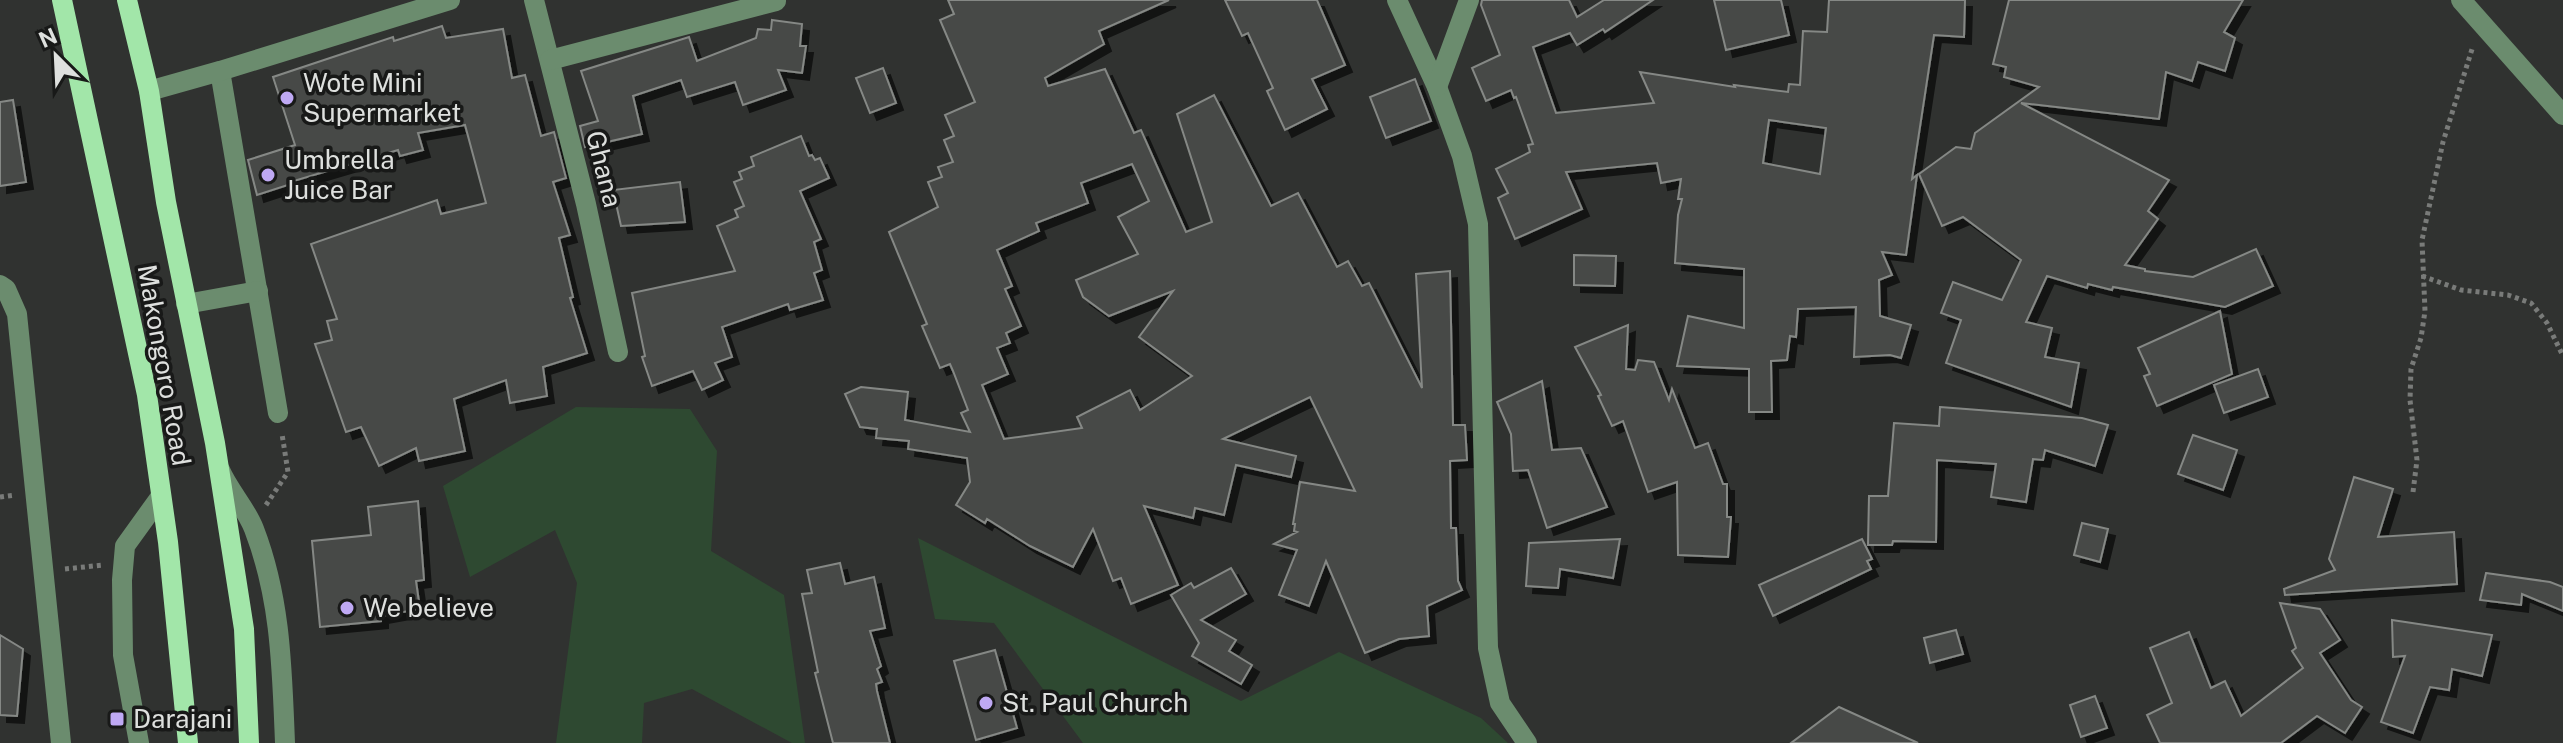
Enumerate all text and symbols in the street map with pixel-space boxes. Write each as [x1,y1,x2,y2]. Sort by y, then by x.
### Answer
north arrow [16,16,96,96]
text: N [35,22,61,53]
place label: Wote Mini Supermarket [303,67,461,128]
marker: Wote Mini Supermarket [278,89,296,107]
street label: Ghana [580,127,629,210]
place label: Umbrella Juice Bar [284,144,395,205]
marker: Umbrella Juice Bar [259,166,277,184]
street label: Makongoro Road [132,262,197,468]
place label: We believe [363,592,494,623]
marker: We believe [338,599,356,617]
place label: St. Paul Church [1002,687,1188,718]
marker: St. Paul Church [977,694,995,712]
place label: Darajani [133,703,232,734]
marker: Darajani [108,710,126,728]

